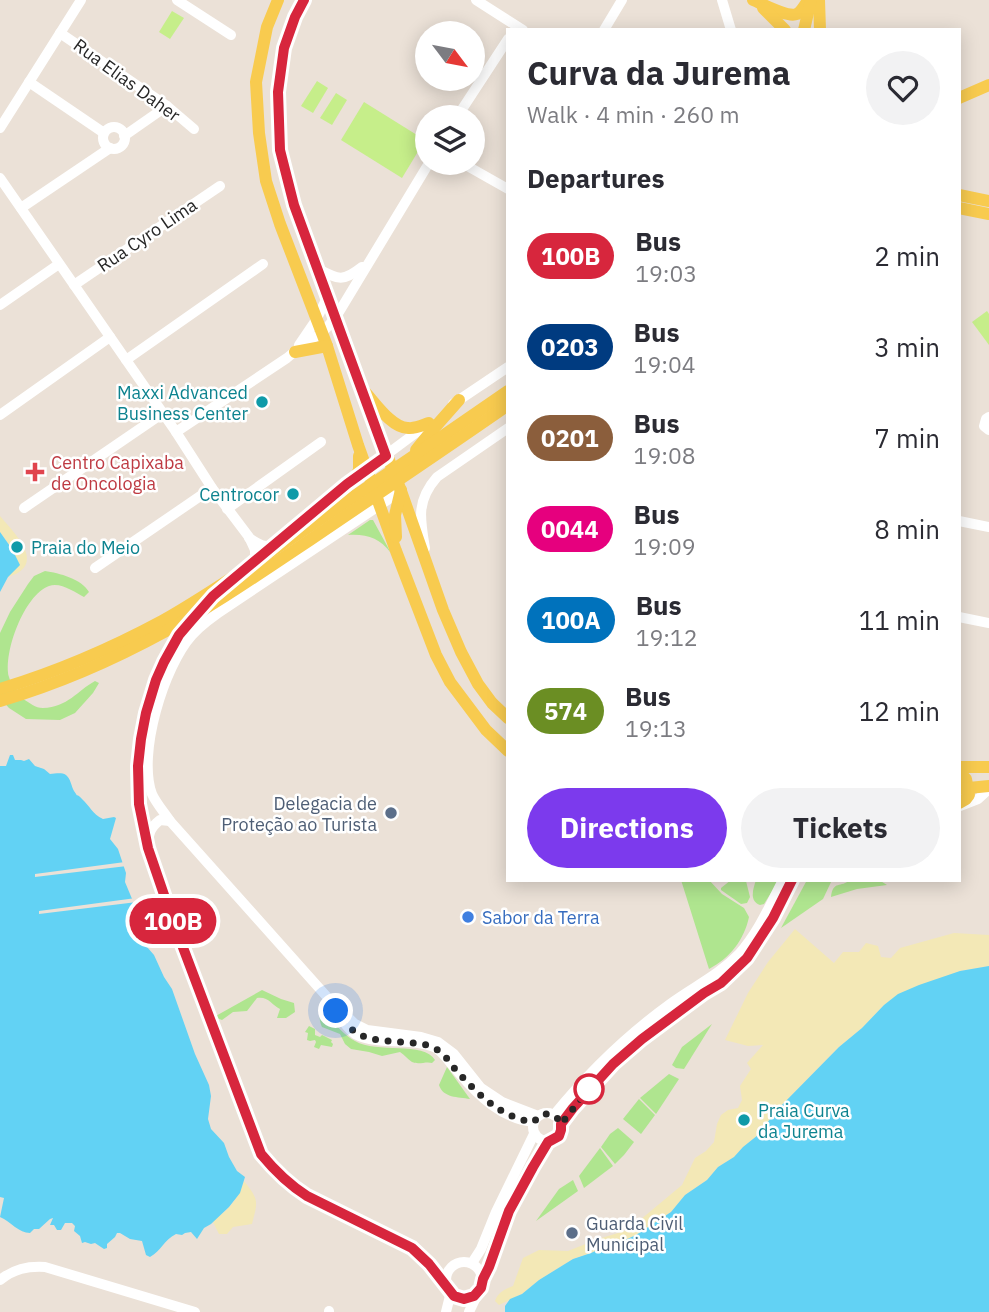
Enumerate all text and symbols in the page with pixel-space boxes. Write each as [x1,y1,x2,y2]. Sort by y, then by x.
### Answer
north arrow [415,21,485,91]
map controls [415,21,485,175]
street label: Rua Elias Daher [69,34,185,127]
text: Curva da Jurema [527,51,790,94]
button: heart [866,51,940,125]
text: Walk · 4 min · 260 m [527,99,740,129]
button: layers [415,105,485,175]
text: Departures [527,161,665,195]
street label: Rua Cyro Lima [93,193,202,277]
text: Bus [635,224,681,258]
text: 2 min [874,239,940,273]
text: 100B [541,240,600,272]
text: 19:03 [635,258,697,288]
text: Bus [634,315,680,349]
text: 3 min [874,330,940,364]
text: 0203 [541,331,599,363]
text: 19:04 [634,349,696,379]
place label: Maxxi Advanced Business Center [117,381,248,425]
marker: Maxxi Advanced Business Center [254,394,270,410]
text: Bus [634,406,680,440]
text: 7 min [874,421,940,455]
text: 0201 [541,422,599,454]
text: 19:08 [634,440,696,470]
place label: Centro Capixaba de Oncologia [51,451,184,495]
marker: Centro Capixaba de Oncologia [25,462,45,482]
place label: Centrocor [199,483,279,506]
marker: Centrocor [285,486,301,502]
text: Bus [634,497,680,531]
text: 8 min [874,512,940,546]
text: 0044 [541,513,599,545]
text: 19:09 [634,531,696,561]
place label: Praia do Meio [31,536,140,559]
marker: Praia do Meio [9,539,25,555]
text: Bus [636,588,682,622]
text: 11 min [859,603,940,637]
text: 100A [541,604,601,636]
text: 19:12 [636,622,698,652]
text: Bus [625,679,671,713]
text: 12 min [859,694,940,728]
text: 574 [544,695,587,727]
text: 19:13 [625,713,687,743]
button: Directions [527,788,727,868]
button: Tickets [741,788,940,868]
place label: Delegacia de Proteção ao Turista [221,792,377,836]
marker: Delegacia de Proteção ao Turista [383,805,399,821]
line badge: 100B [124,898,222,944]
text: 100B [143,905,203,937]
place label: Sabor da Terra [482,906,600,929]
marker: Sabor da Terra [460,909,476,925]
your location [318,993,353,1028]
unlabelled marker [574,1074,604,1104]
place label: Praia Curva da Jurema [758,1099,850,1143]
marker: Praia Curva da Jurema [736,1112,752,1128]
place label: Guarda Civil Municipal [586,1212,683,1256]
marker: Guarda Civil Municipal [564,1225,580,1241]

